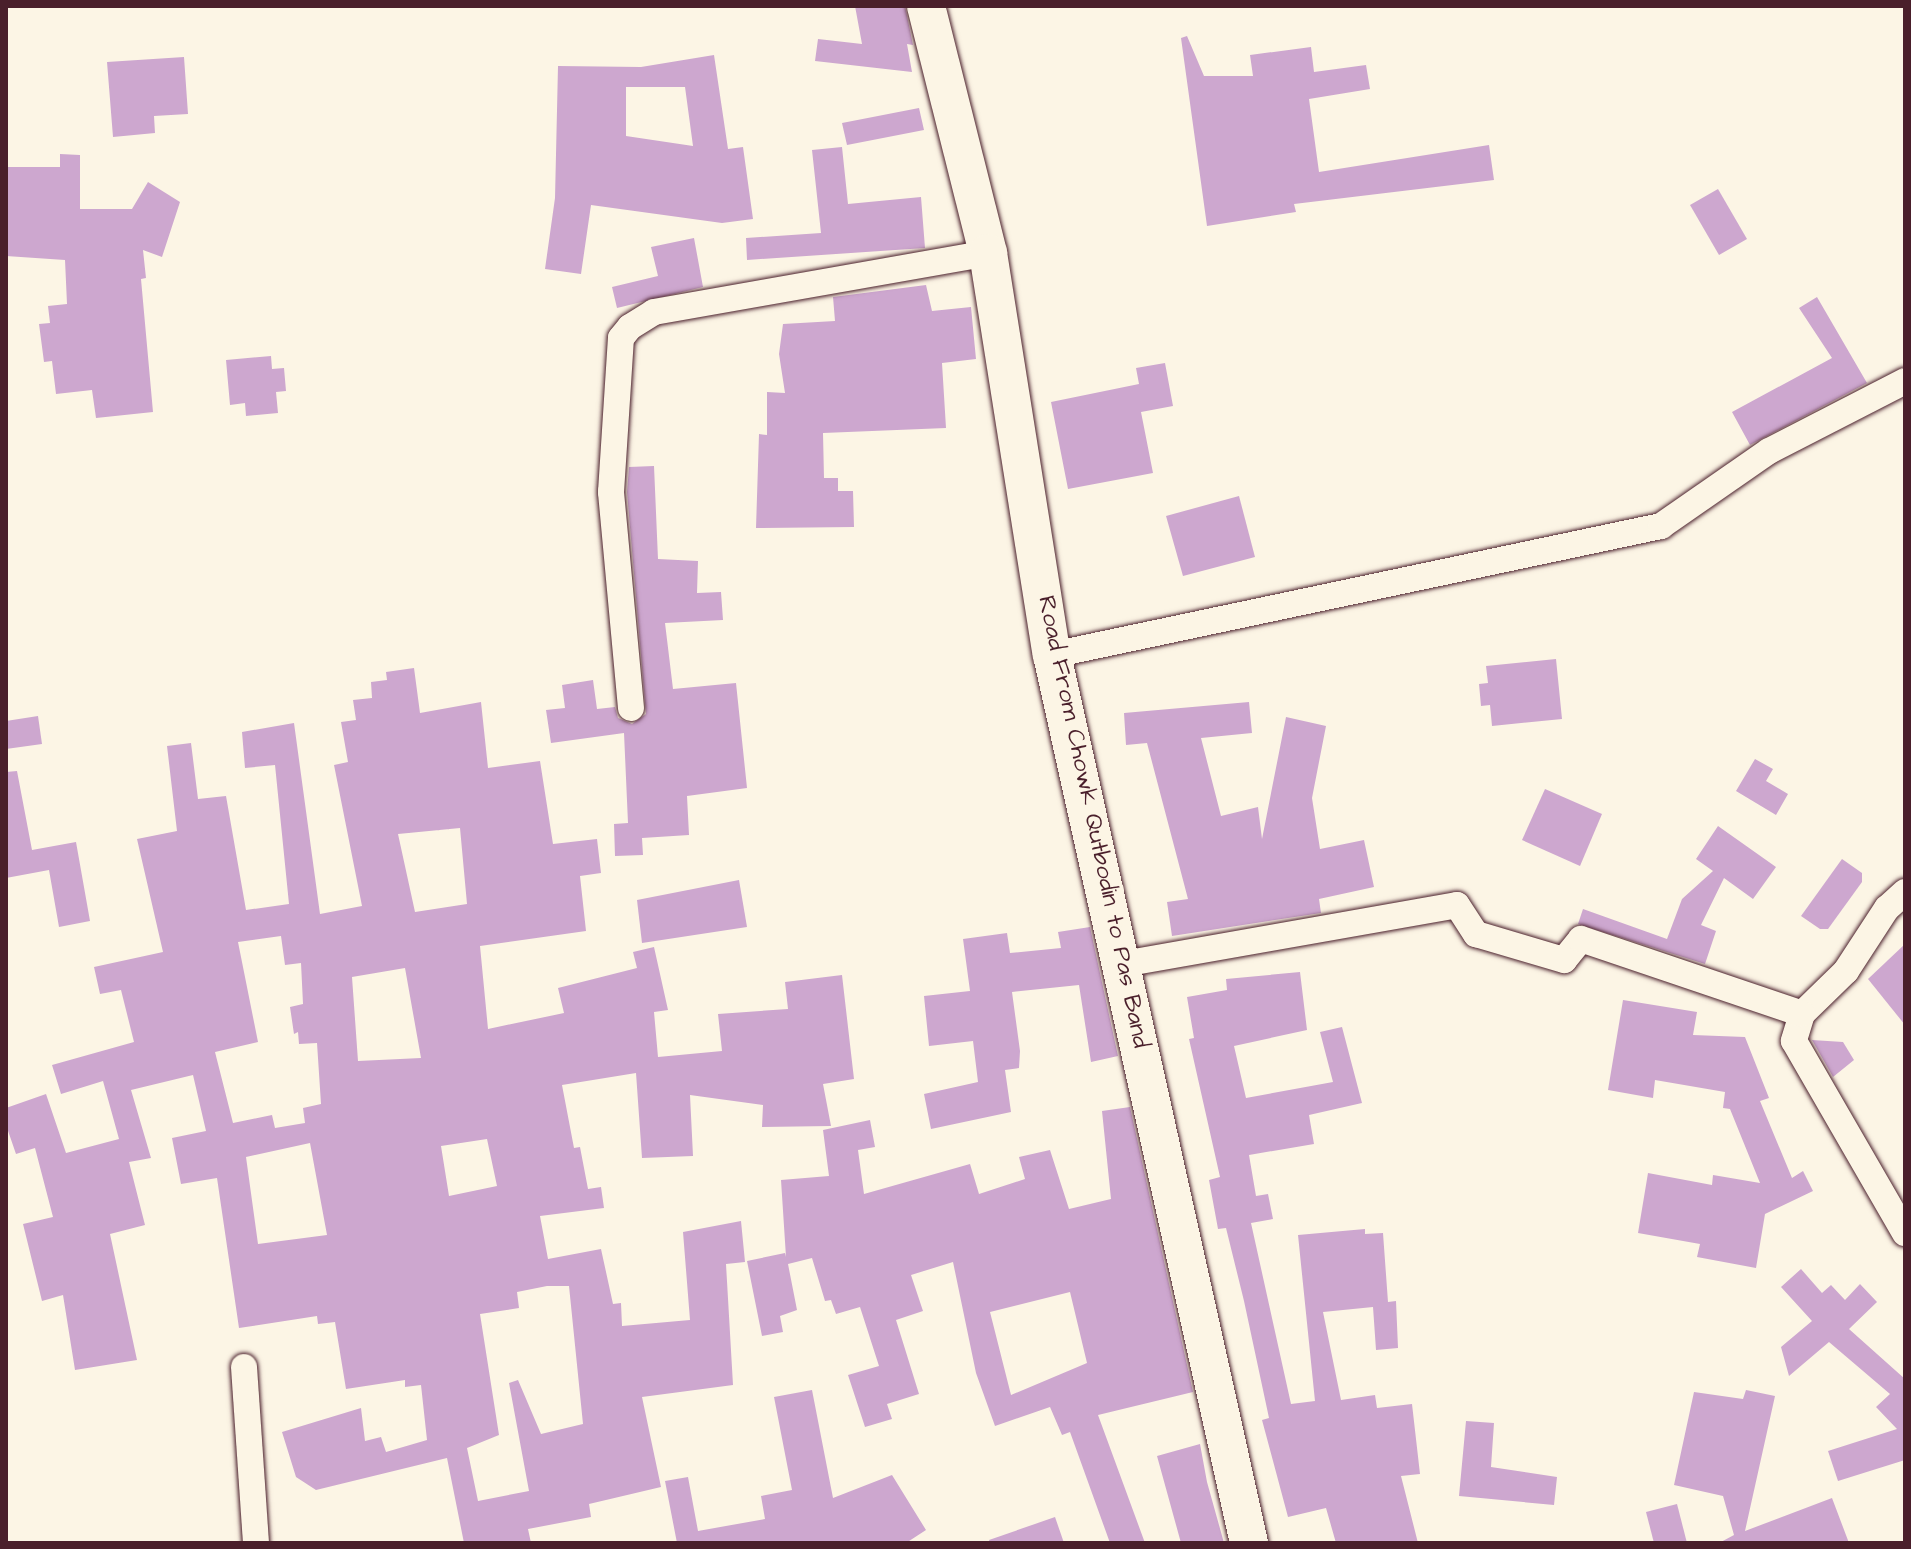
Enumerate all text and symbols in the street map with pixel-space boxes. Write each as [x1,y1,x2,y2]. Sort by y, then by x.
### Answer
street label: Road From Chowk Qutbodin to Pas Band [1031,593,1155,1051]

